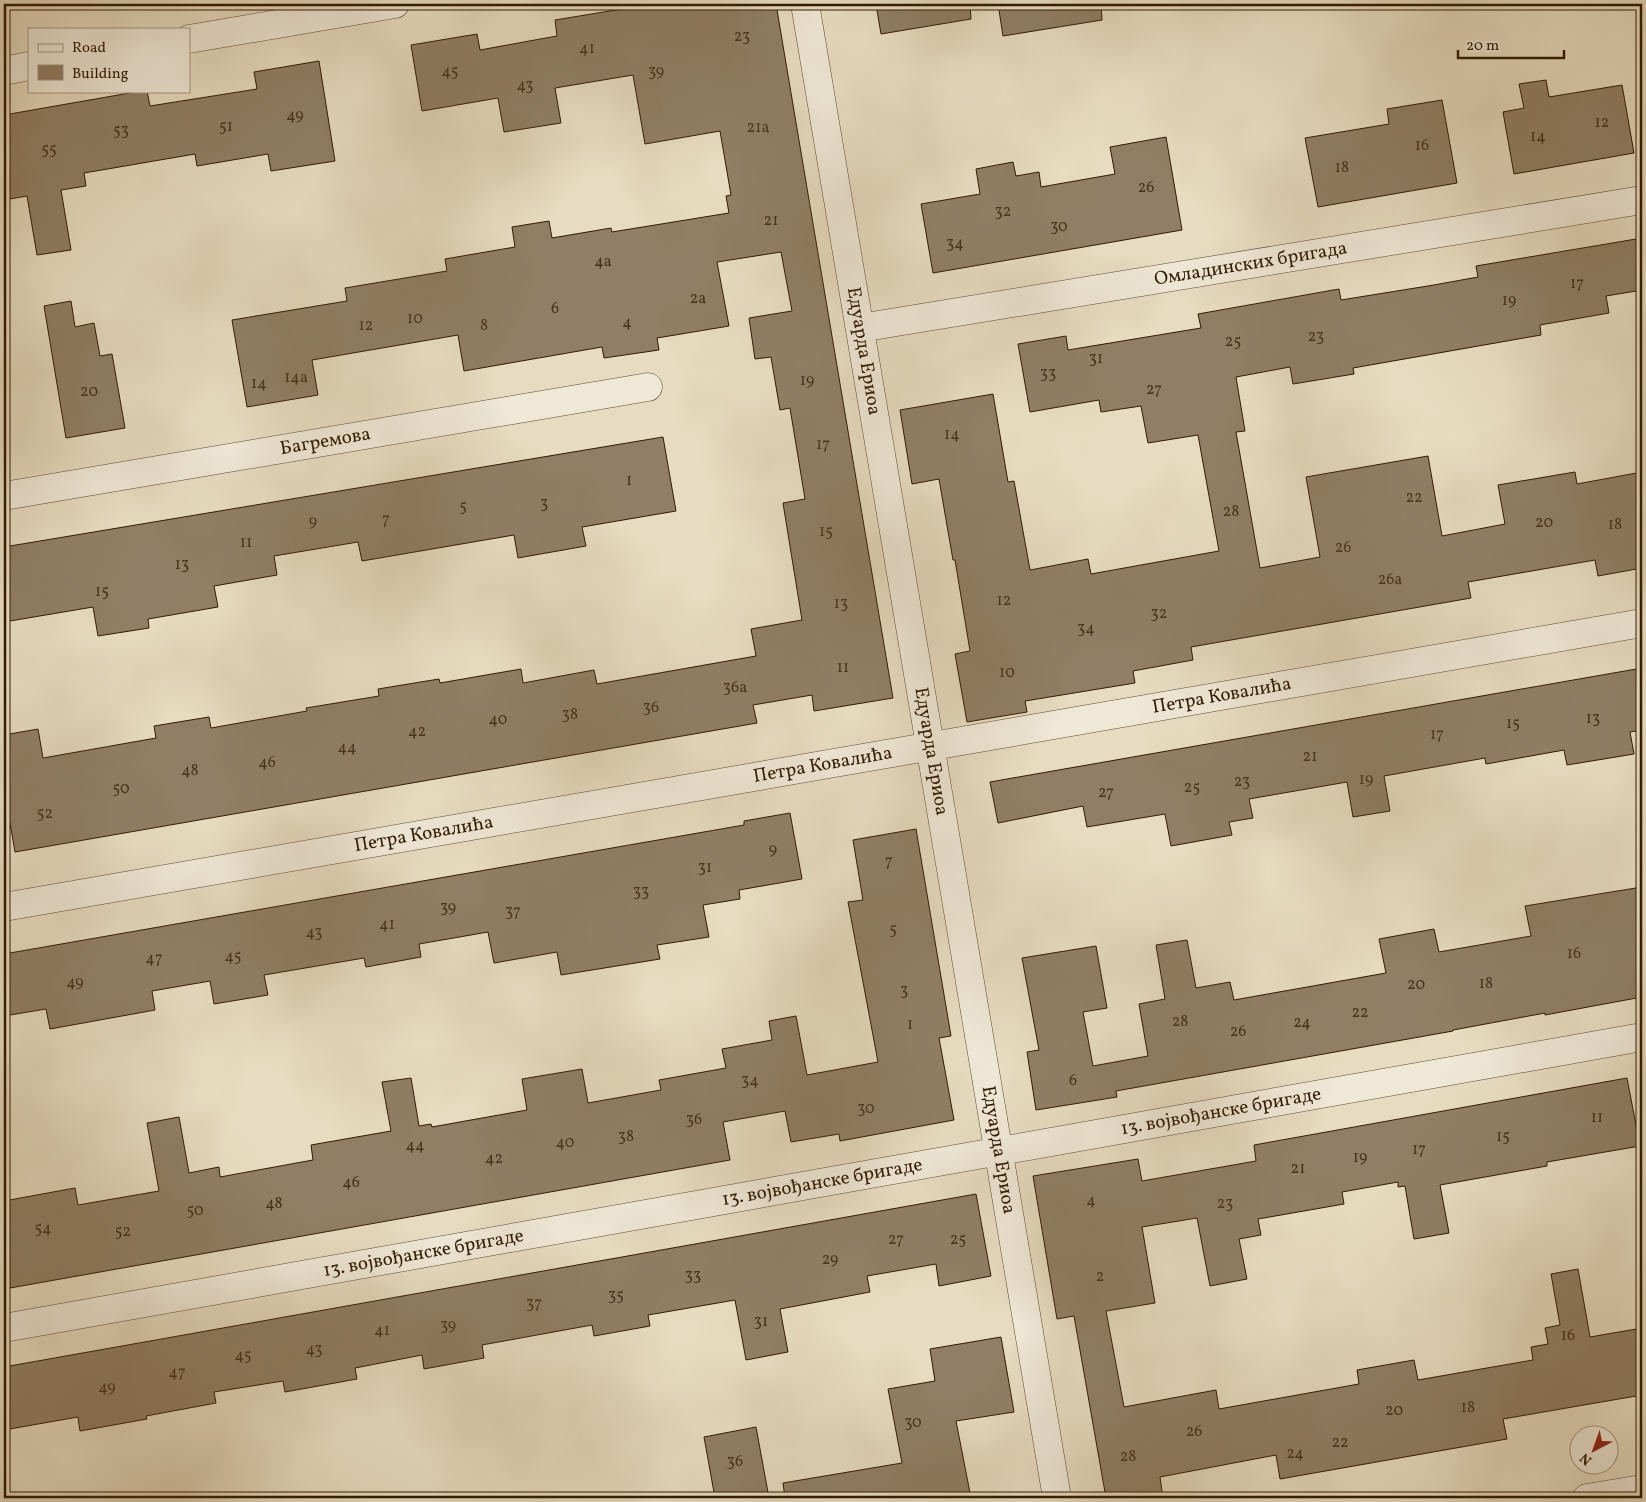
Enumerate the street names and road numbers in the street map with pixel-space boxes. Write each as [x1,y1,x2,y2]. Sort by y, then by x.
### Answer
street label: Омладинских бригада [1152,235,1349,293]
street label: Едуарда Ериоа [840,285,887,417]
street label: Багремова [278,421,373,462]
street label: Петра Ковалића [1150,671,1293,721]
street label: Едуарда Ериоа [907,685,955,817]
street label: Петра Ковалића [751,740,894,790]
street label: Петра Ковалића [352,809,495,859]
street label: 13. војвођанске бригаде [1119,1081,1323,1142]
street label: Едуарда Ериоа [975,1084,1022,1216]
street label: 13. војвођанске бригаде [720,1152,925,1213]
street label: 13. војвођанске бригаде [321,1223,526,1284]

